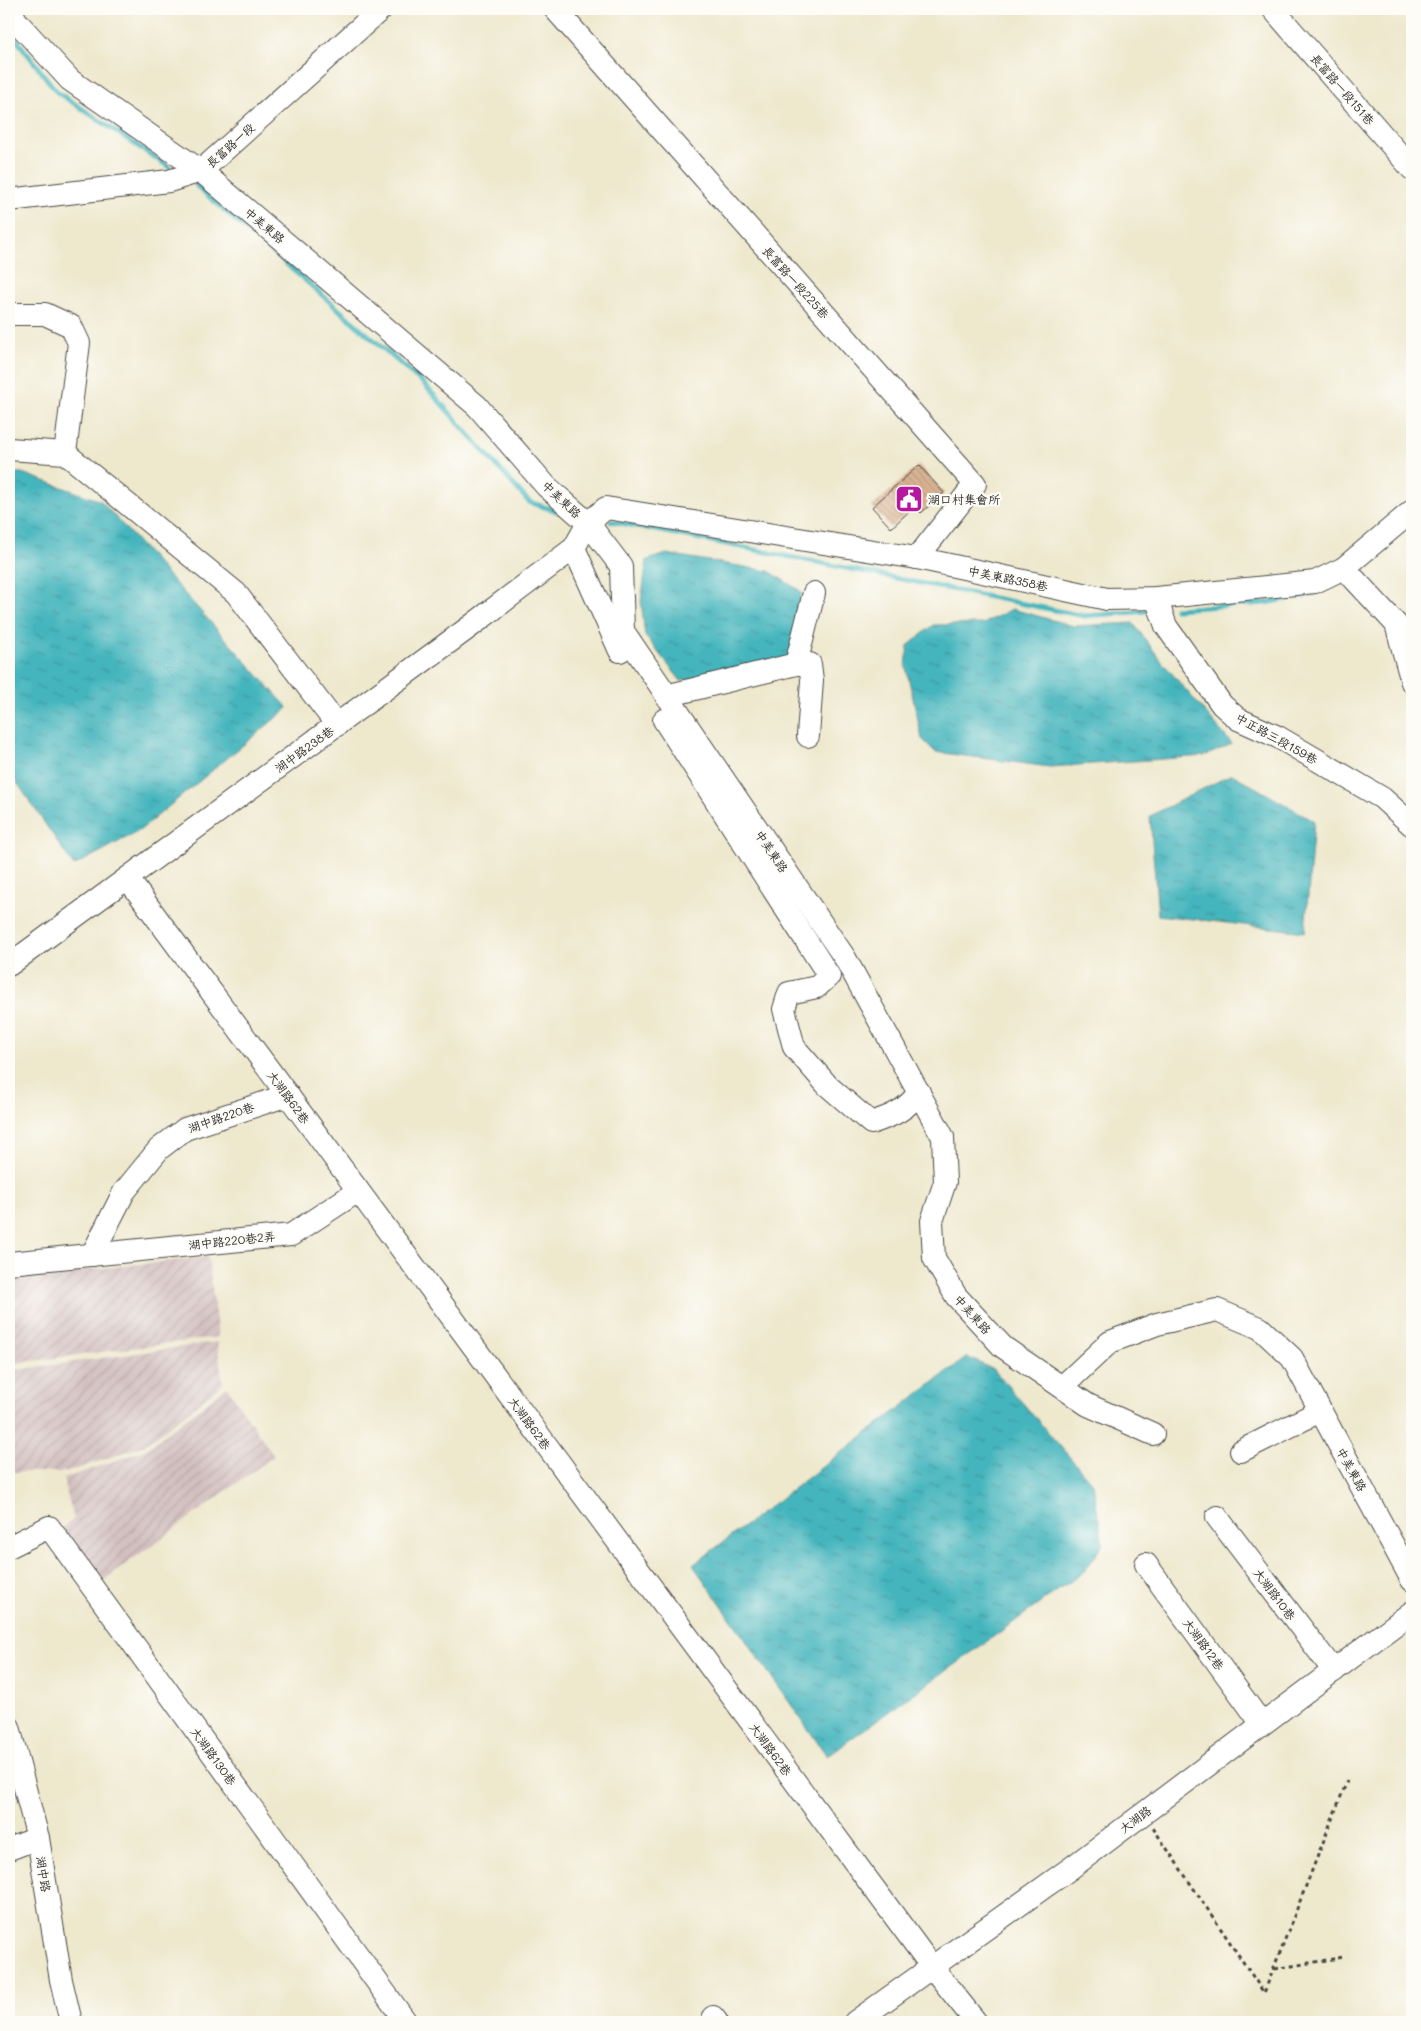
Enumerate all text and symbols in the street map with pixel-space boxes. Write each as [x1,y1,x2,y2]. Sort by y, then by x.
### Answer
street label: 長富路一段151巷 [1308,50,1378,128]
street label: 長富路一段 [202,119,258,171]
street label: 中美東路 [241,203,289,247]
street label: 長富路一段225巷 [759,242,833,322]
street label: 中美東路 [539,477,585,521]
public building icon: 湖口村集會所 [894,484,924,514]
place label: 湖口村集會所 [928,491,1001,507]
street label: 中美東路358巷 [967,562,1049,594]
street label: 中正路三段159巷 [1233,709,1321,767]
street label: 湖中路238巷 [271,722,337,776]
street label: 中美東路 [752,827,792,875]
street label: 大湖路62巷 [264,1067,314,1127]
street label: 湖中路220巷 [186,1098,256,1136]
street label: 湖中路220巷2弄 [188,1227,276,1253]
street label: 中美東路 [951,1291,995,1337]
street label: 大湖路62巷 [505,1393,555,1453]
street label: 中美東路 [1333,1444,1371,1494]
street label: 大湖路10巷 [1250,1565,1300,1623]
street label: 大湖路12巷 [1180,1615,1228,1673]
street label: 大湖路62巷 [746,1719,796,1779]
street label: 大湖路130巷 [188,1724,240,1788]
street label: 大湖路 [1116,1802,1154,1836]
street label: 湖中路 [33,1855,55,1893]

